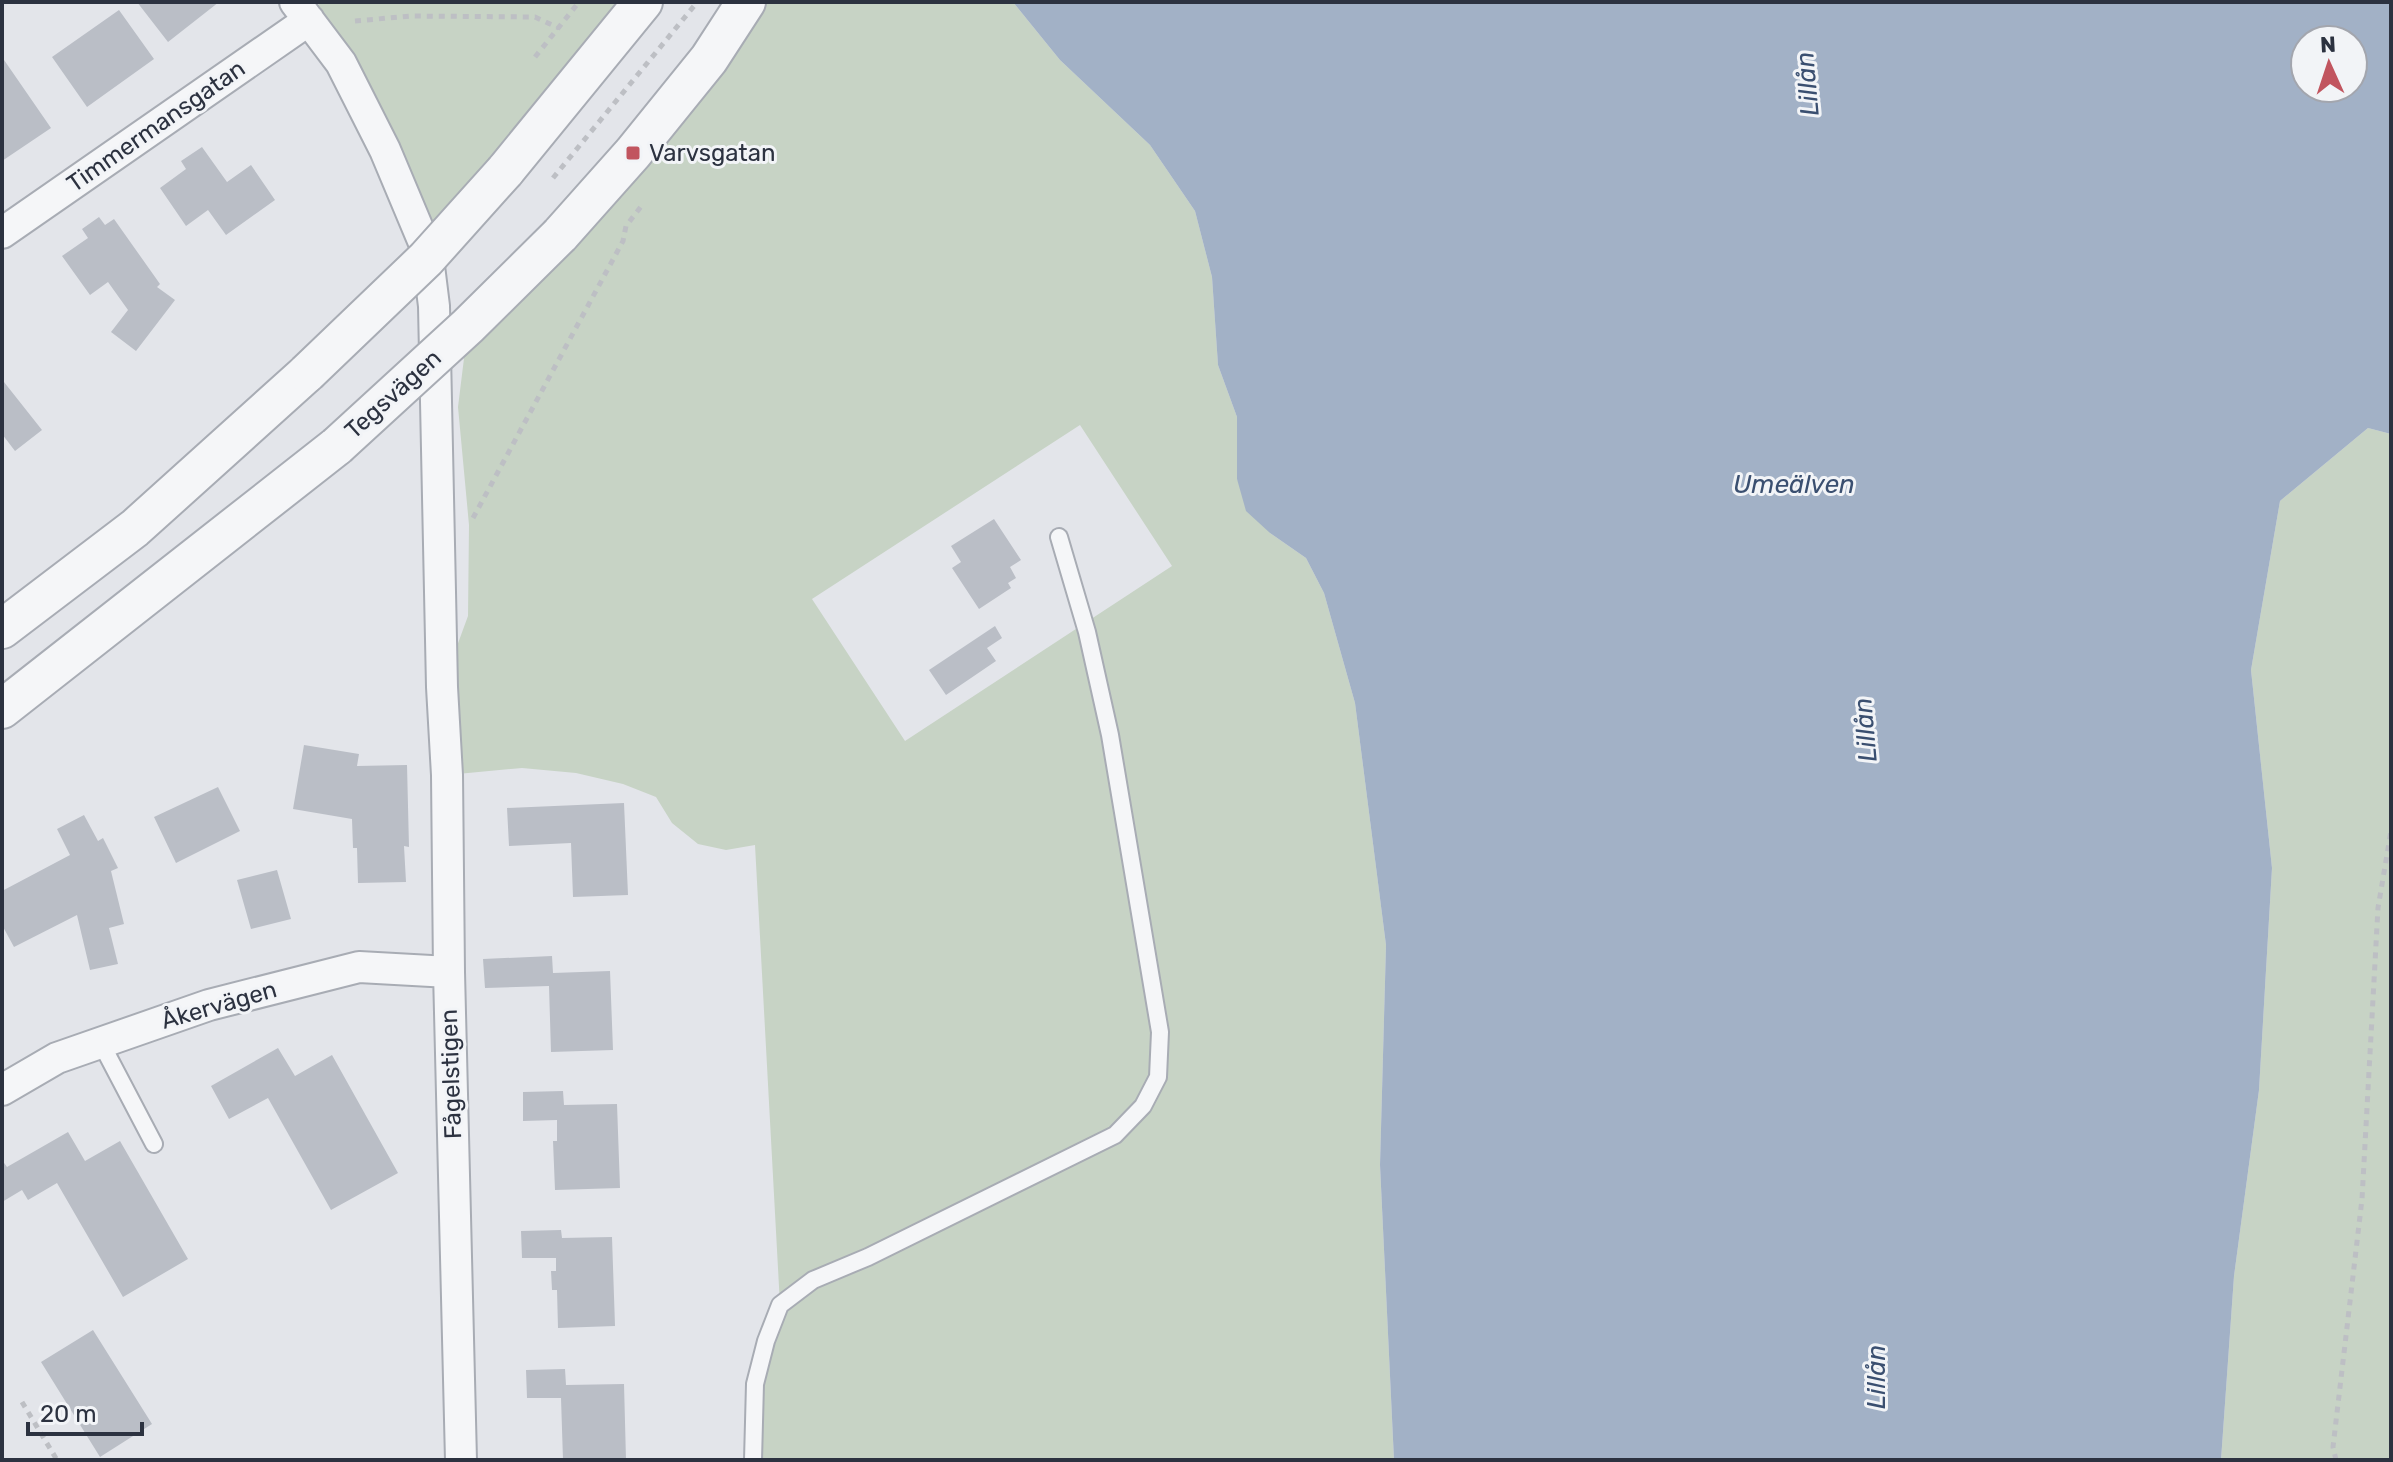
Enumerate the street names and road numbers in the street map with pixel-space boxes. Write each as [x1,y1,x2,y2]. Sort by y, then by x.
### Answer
street label: Timmermansgatan [62,54,250,198]
street label: Tegsvägen [339,344,447,444]
street label: Åkervägen [158,975,280,1035]
street label: Fågelstigen [435,1009,467,1139]

